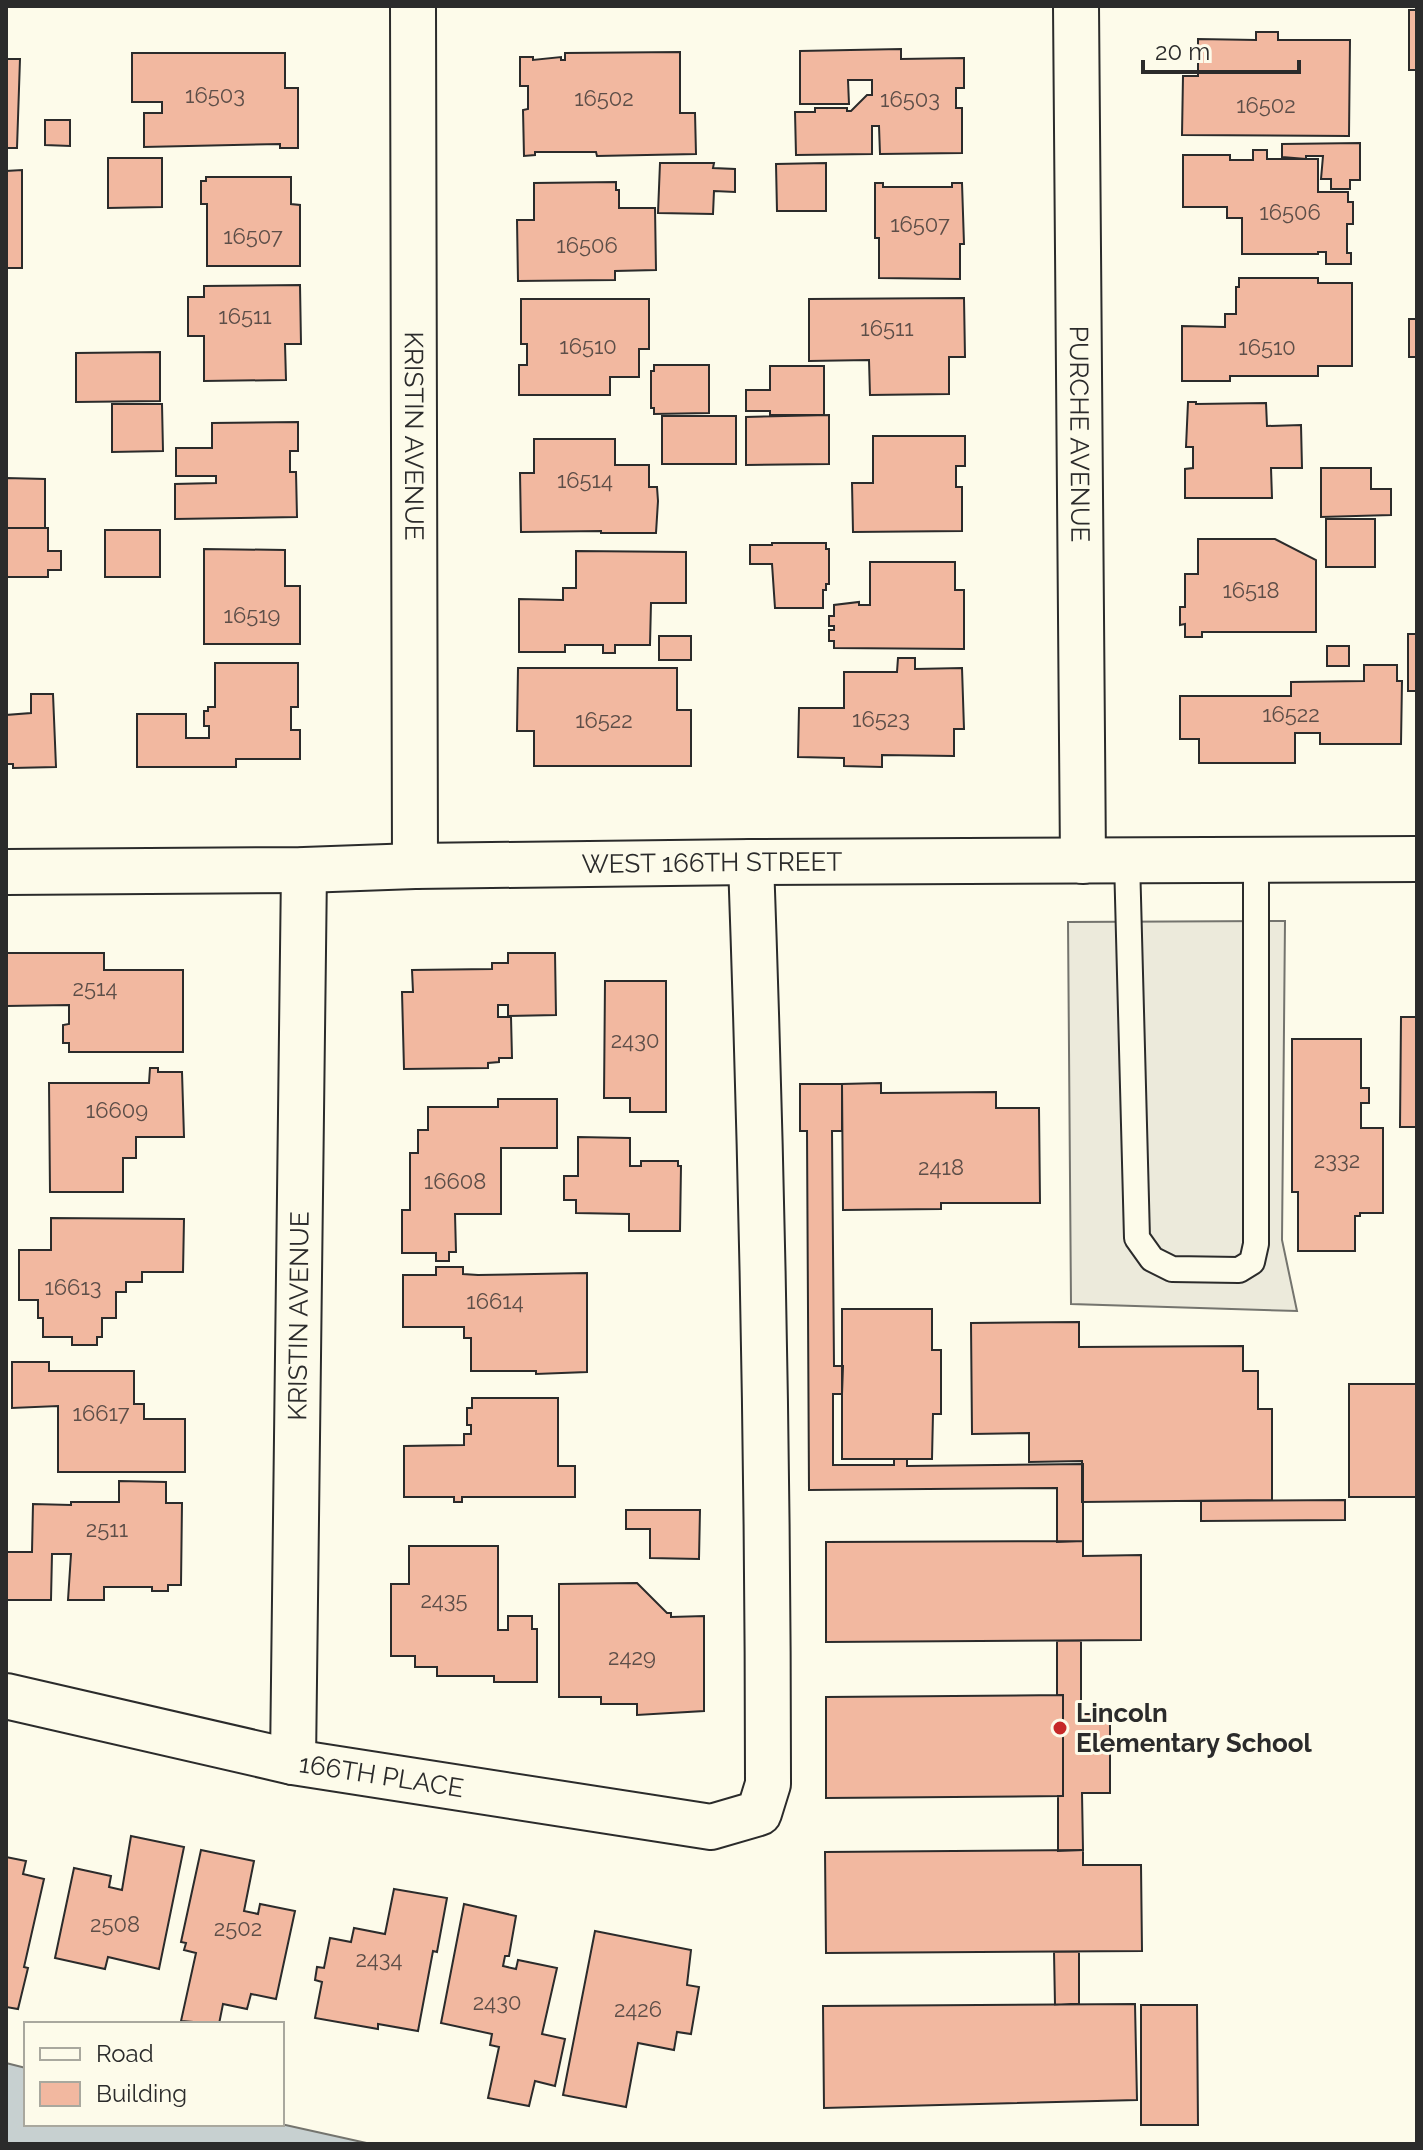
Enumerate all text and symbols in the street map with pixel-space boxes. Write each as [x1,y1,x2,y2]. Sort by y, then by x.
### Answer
scale bar [1143,24,1299,74]
text: 20 m [1155,37,1210,66]
house number: 16503 [185,82,245,108]
house number: 16502 [574,85,634,111]
house number: 16503 [880,86,940,112]
house number: 16502 [1236,92,1296,118]
house number: 16506 [1259,199,1321,225]
house number: 16507 [890,211,950,237]
house number: 16507 [223,223,283,249]
house number: 16506 [556,232,618,258]
house number: 16511 [218,303,272,329]
house number: 16511 [860,315,914,341]
street label: PURCHE AVENUE [1064,326,1095,542]
street label: KRISTIN AVENUE [399,331,429,541]
house number: 16510 [559,333,617,359]
house number: 16510 [1238,334,1296,360]
house number: 16514 [557,467,613,493]
house number: 16518 [1222,577,1280,603]
house number: 16519 [224,602,280,628]
house number: 16522 [1262,701,1320,727]
house number: 16523 [852,706,910,732]
house number: 16522 [575,707,633,733]
street label: WEST 166TH STREET [581,847,842,879]
house number: 2514 [73,975,117,1001]
house number: 2430 [611,1027,659,1053]
house number: 16609 [86,1097,148,1123]
house number: 2332 [1314,1147,1360,1173]
house number: 2418 [918,1154,964,1180]
house number: 16608 [424,1168,486,1194]
street label: KRISTIN AVENUE [282,1211,315,1421]
house number: 16613 [44,1274,102,1300]
house number: 16614 [466,1288,524,1314]
house number: 16617 [72,1400,130,1426]
house number: 2511 [86,1516,128,1542]
house number: 2435 [420,1587,468,1613]
house number: 2429 [608,1644,656,1670]
place label: Lincoln Elementary School [1076,1698,1313,1758]
marker: Lincoln Elementary School [1051,1719,1069,1737]
street label: 166TH PLACE [297,1748,466,1803]
house number: 2508 [90,1911,140,1937]
house number: 2502 [214,1915,262,1941]
house number: 2434 [355,1946,403,1972]
house number: 2430 [473,1989,521,2015]
house number: 2426 [614,1996,662,2022]
legend [24,2022,284,2126]
text: Road [96,2039,154,2068]
text: Building [96,2079,187,2108]

